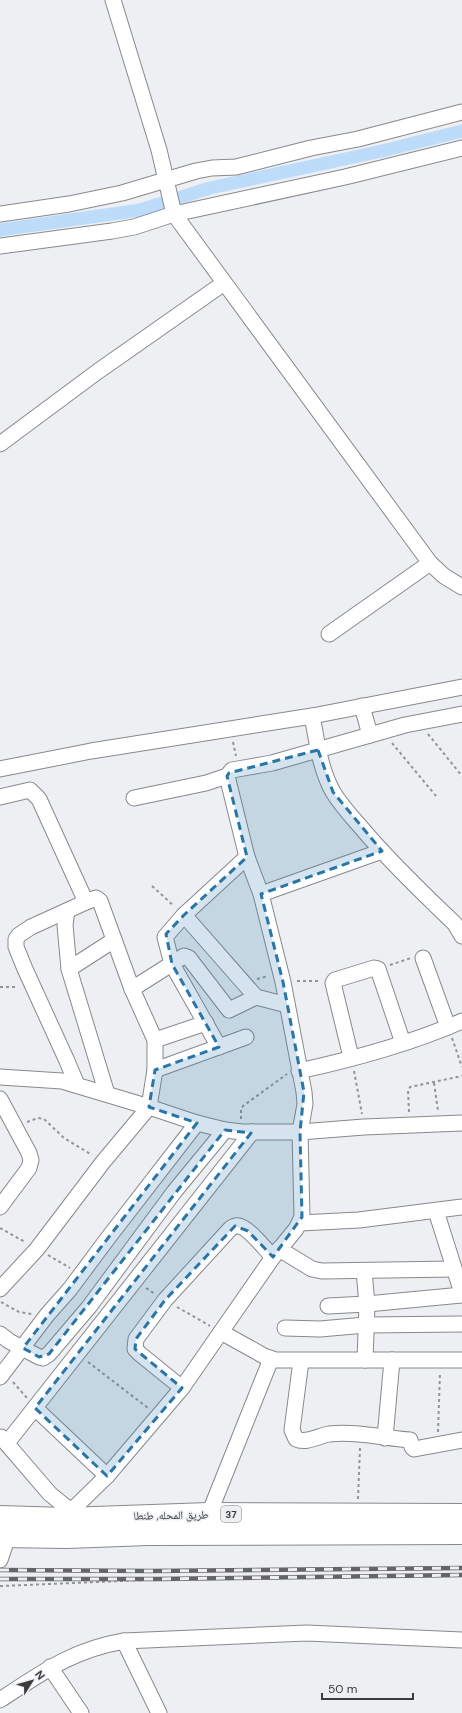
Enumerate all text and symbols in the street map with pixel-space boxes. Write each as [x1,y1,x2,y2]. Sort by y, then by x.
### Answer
road number: 37 [221,1506,241,1522]
street label: طريق المحله, طنطا [133,1507,209,1523]
north arrow [12,1661,52,1701]
text: N [32,1668,48,1682]
scale bar [322,1675,413,1701]
text: 50 m [328,1681,357,1697]

